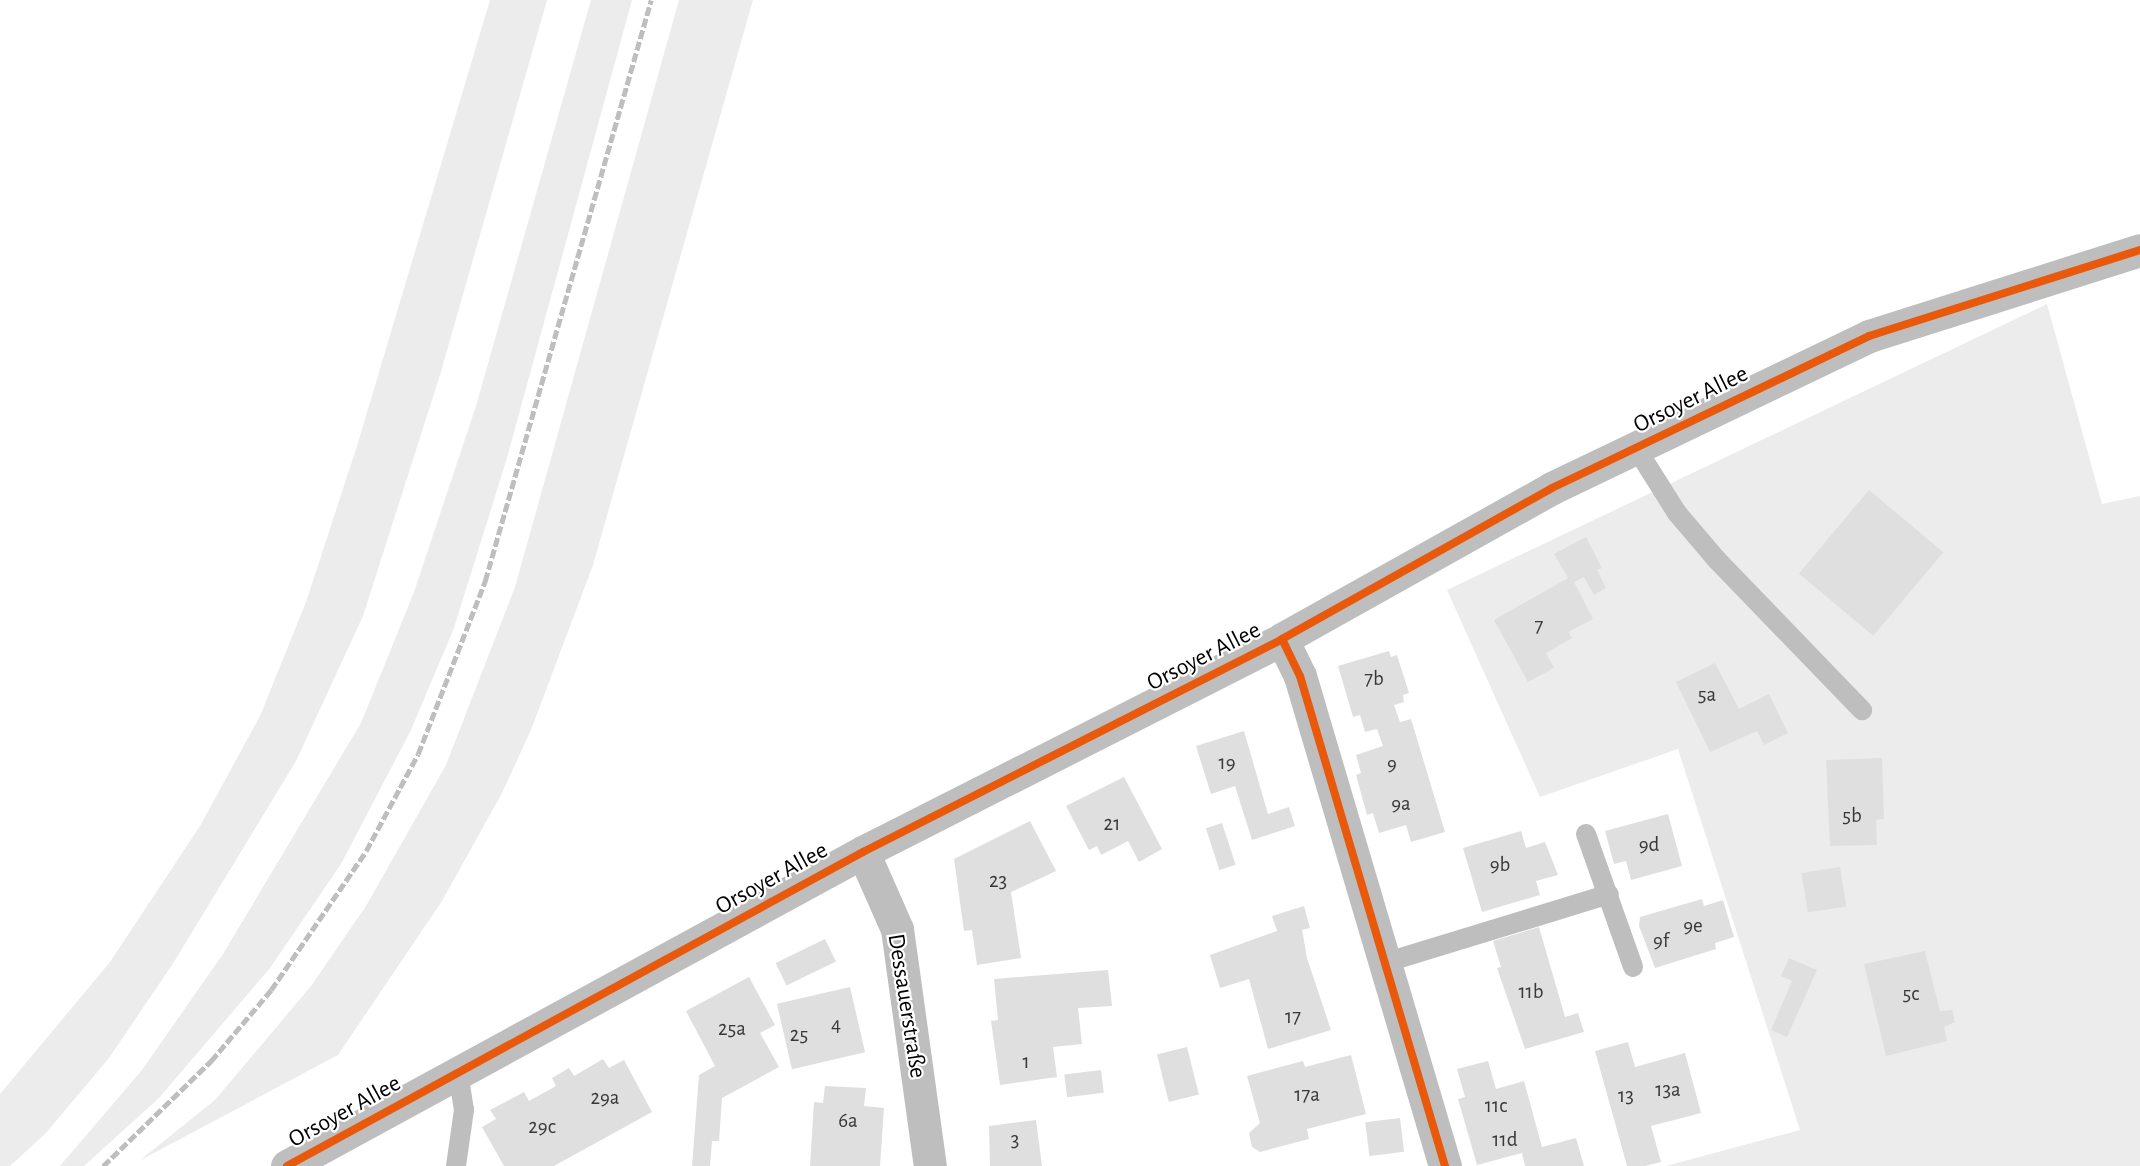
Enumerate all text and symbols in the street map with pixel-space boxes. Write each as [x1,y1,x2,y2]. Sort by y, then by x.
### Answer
street label: Orsoyer Allee [1629,360,1753,440]
house number: 7 [1535,613,1543,639]
street label: Orsoyer Allee [1142,616,1266,698]
house number: 7b [1364,666,1384,692]
house number: 5a [1698,682,1716,708]
house number: 19 [1218,750,1236,776]
house number: 9 [1387,751,1397,777]
house number: 9a [1391,791,1411,817]
house number: 5b [1842,803,1862,829]
house number: 21 [1104,811,1120,837]
house number: 9d [1639,832,1659,858]
street label: Orsoyer Allee [711,836,833,922]
house number: 9b [1490,852,1510,878]
house number: 23 [989,868,1007,894]
house number: 9e [1683,913,1703,939]
house number: 9f [1653,928,1669,954]
street label: Dessauerstraße [880,932,932,1080]
house number: 11b [1518,979,1544,1005]
house number: 5c [1903,981,1919,1007]
house number: 17 [1285,1004,1301,1030]
house number: 4 [831,1012,841,1038]
house number: 25a [718,1016,746,1042]
house number: 25 [790,1022,808,1048]
house number: 1 [1022,1049,1030,1075]
street label: Orsoyer Allee [284,1069,406,1155]
house number: 13a [1655,1077,1681,1103]
house number: 17a [1294,1082,1320,1108]
house number: 13 [1618,1083,1634,1109]
house number: 29a [590,1085,620,1111]
house number: 11c [1485,1093,1507,1119]
house number: 6a [838,1108,858,1134]
house number: 29c [528,1114,556,1140]
house number: 3 [1011,1127,1019,1153]
house number: 11d [1492,1127,1518,1153]

